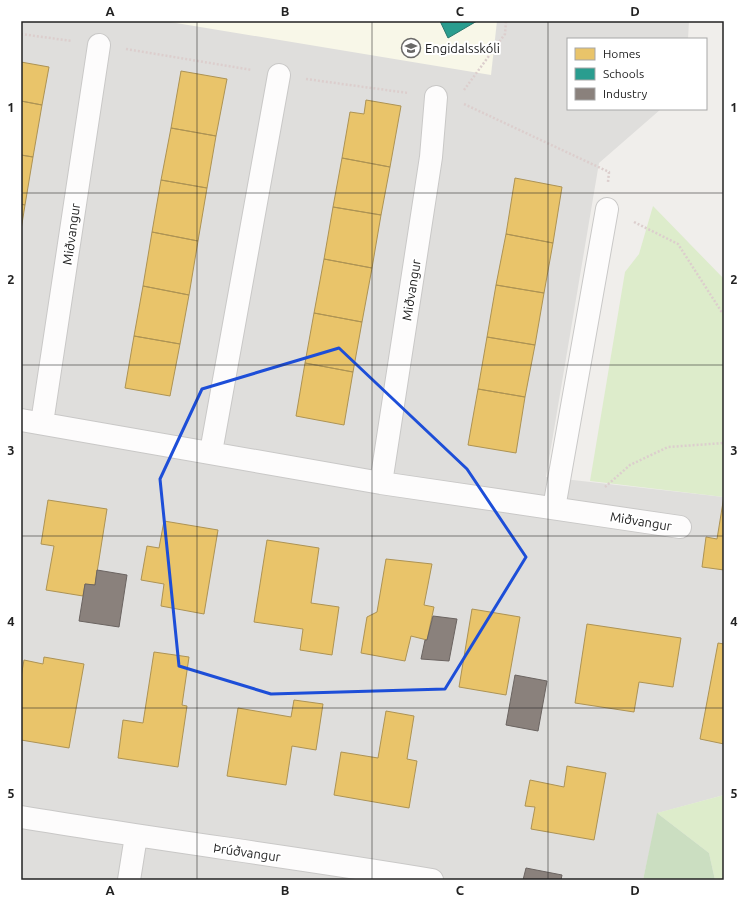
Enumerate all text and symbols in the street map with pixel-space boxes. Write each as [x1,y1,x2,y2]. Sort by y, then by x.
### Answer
text: A [105,4,115,18]
text: B [281,4,290,18]
text: C [456,4,465,18]
text: D [630,4,640,18]
school or university icon: Engidalsskóli [400,37,422,59]
legend [567,38,707,110]
place label: Engidalsskóli [425,41,500,55]
text: Homes [603,47,641,60]
text: Schools [603,67,644,80]
text: Industry [603,87,648,100]
text: 1 [7,100,15,114]
text: 1 [730,100,738,114]
street label: Miðvangur [60,202,82,266]
street label: Miðvangur [399,258,423,322]
text: 2 [7,272,15,286]
text: 2 [730,272,738,286]
text: 3 [7,443,15,457]
text: 3 [730,443,738,457]
street label: Miðvangur [609,509,673,533]
text: 4 [7,614,15,628]
text: 4 [730,614,738,628]
text: 5 [7,786,15,800]
text: 5 [730,786,738,800]
street label: Þrúðvangur [212,840,282,864]
text: A [105,883,115,897]
text: B [281,883,290,897]
text: C [456,883,465,897]
text: D [630,883,640,897]

